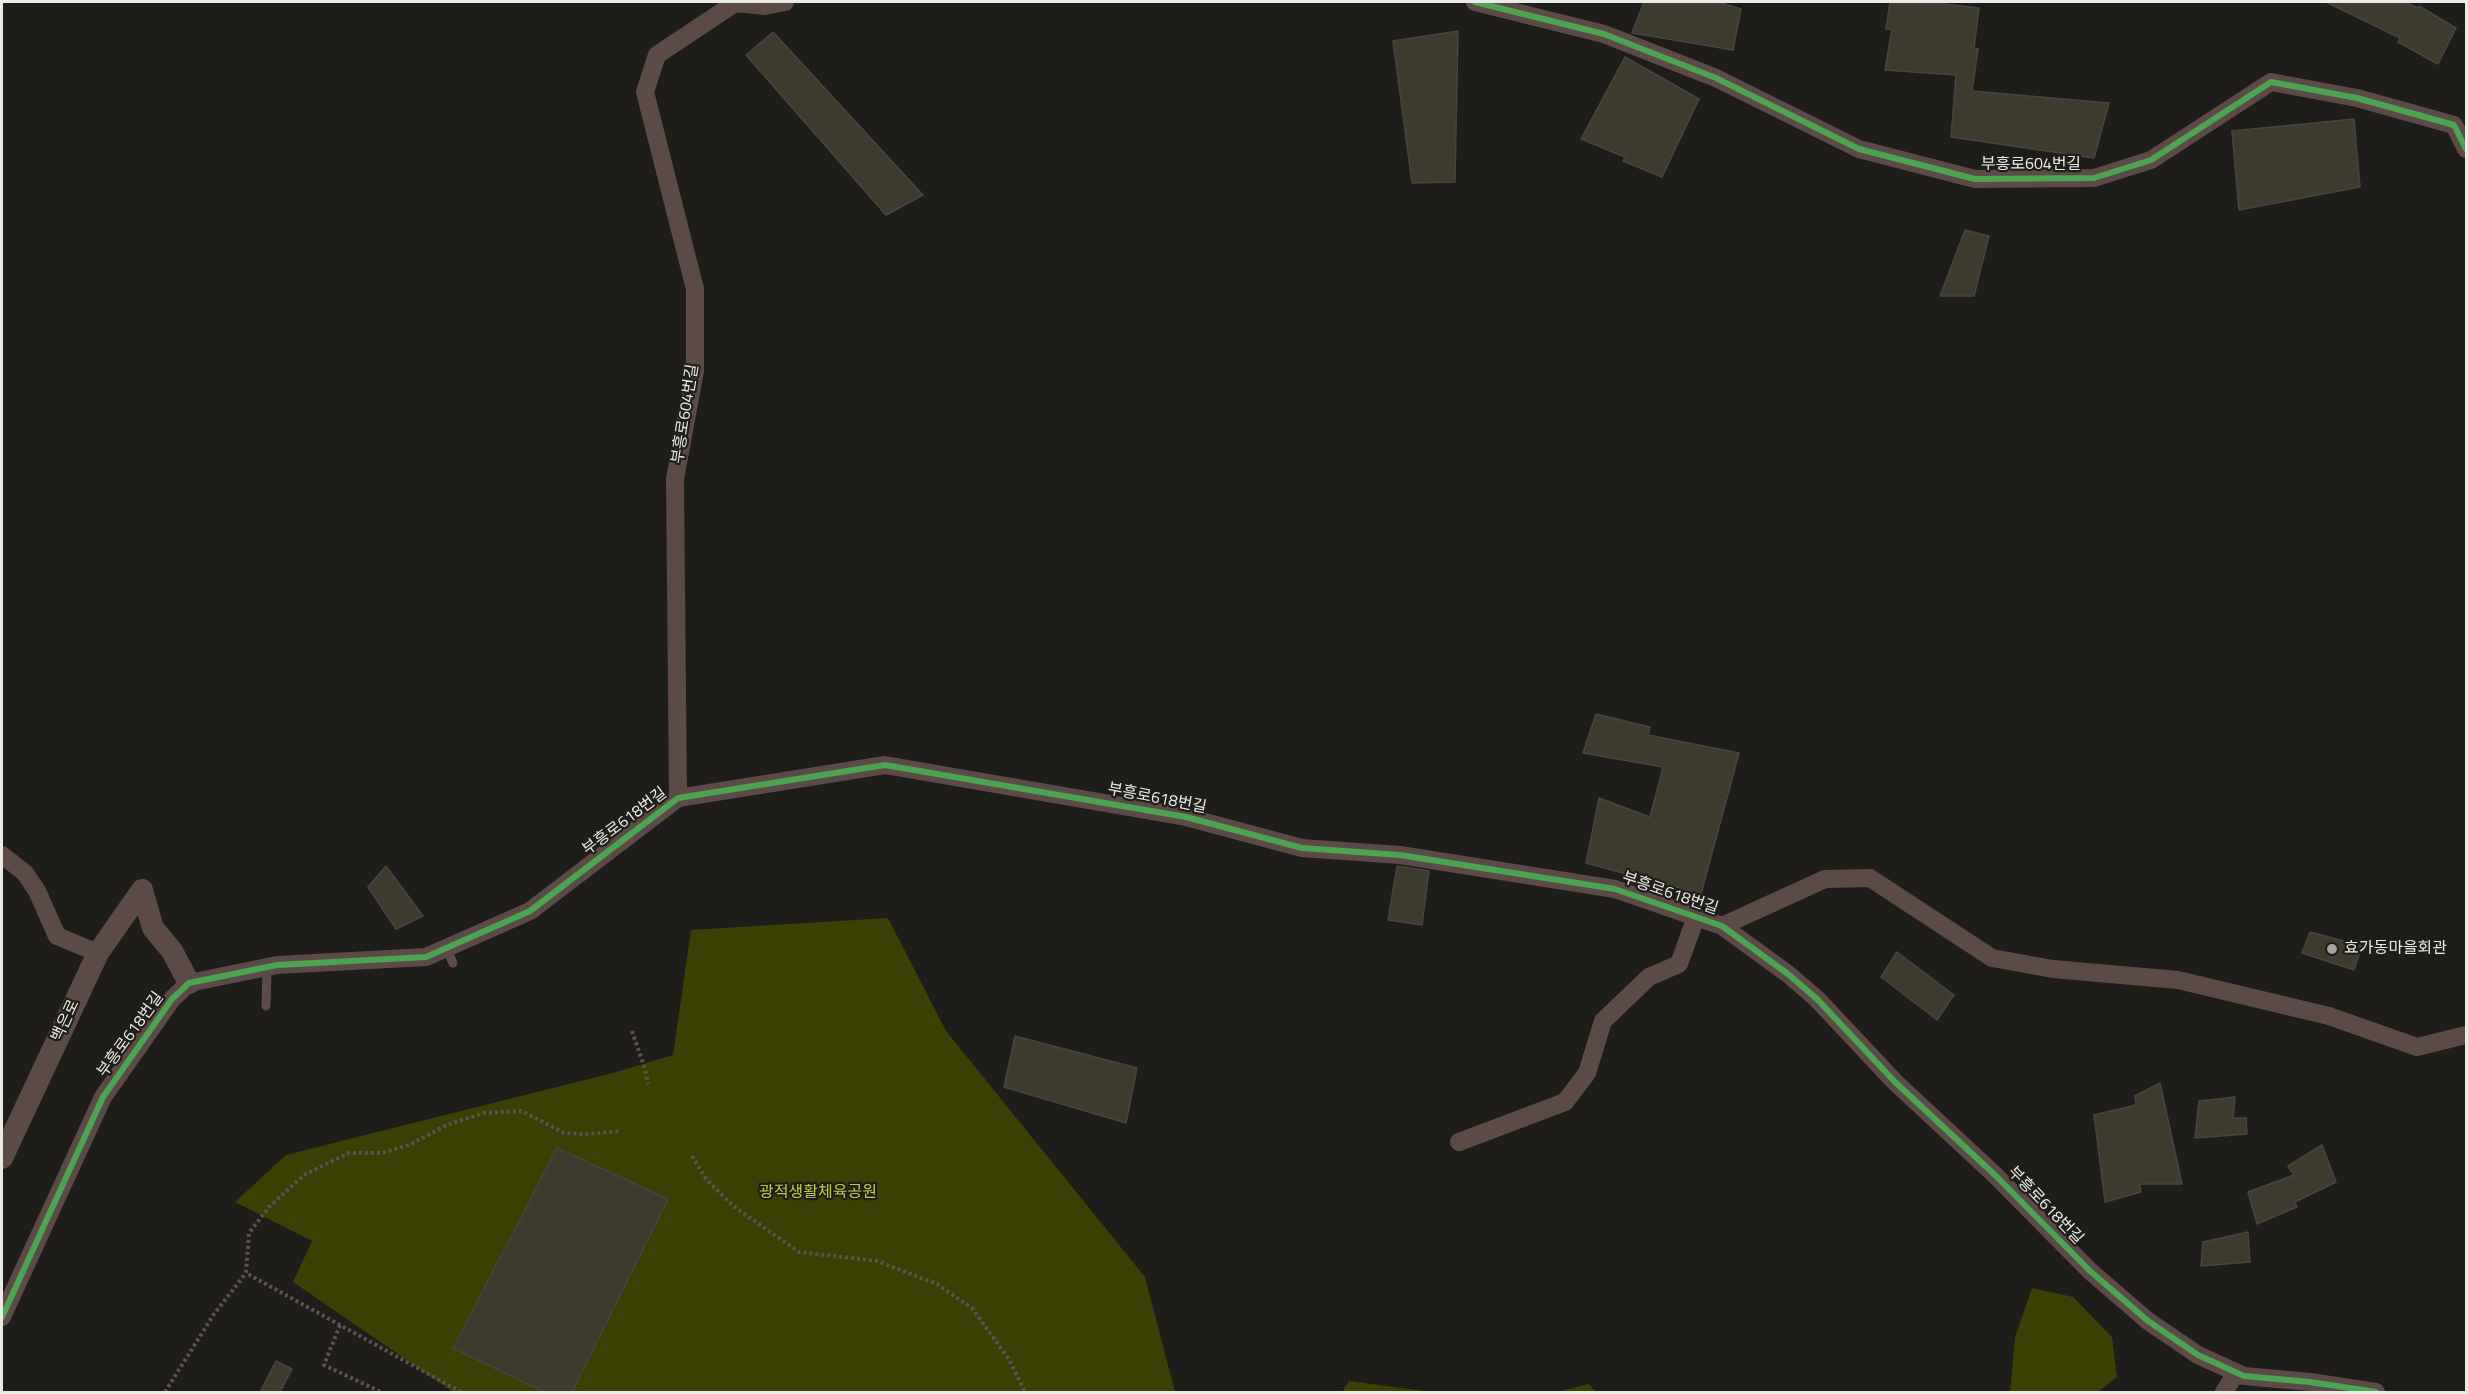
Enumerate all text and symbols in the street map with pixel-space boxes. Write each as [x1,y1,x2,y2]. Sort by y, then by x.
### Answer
street label: 부흥로604번길 [1981,155,2081,175]
street label: 부흥로604번길 [669,363,703,465]
street label: 부흥로618번길 [1106,780,1208,818]
street label: 부흥로618번길 [579,784,671,860]
street label: 부흥로618번길 [1619,869,1721,919]
place label: 효가동마을회관 [2344,939,2447,959]
marker: 효가동마을회관 [2325,942,2339,956]
street label: 부흥로618번길 [94,989,168,1081]
street label: 백은로 [48,997,84,1045]
street label: 부흥로618번길 [2003,1163,2087,1249]
park label: 광적생활체육공원 [759,1183,877,1203]

